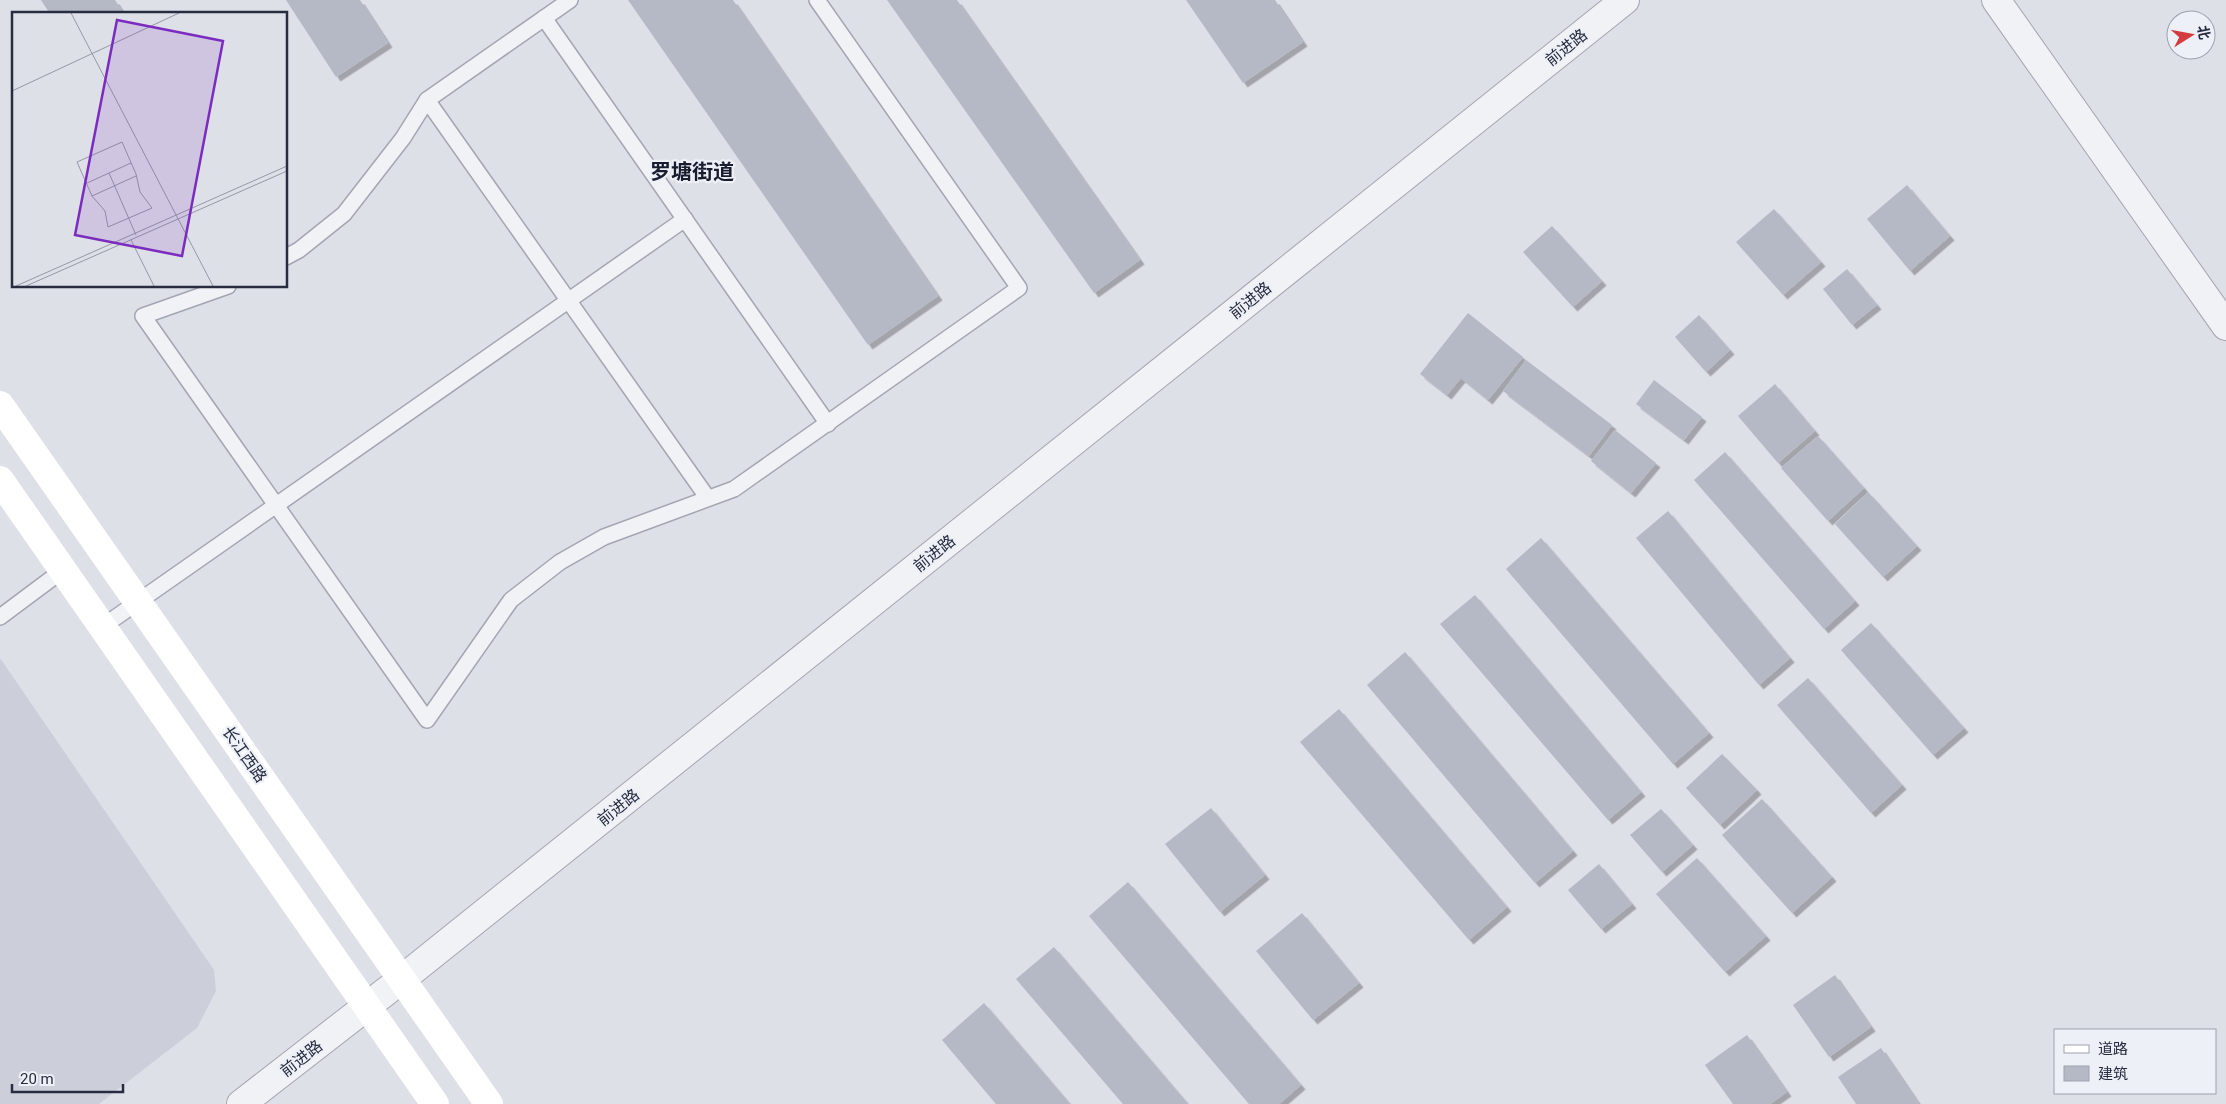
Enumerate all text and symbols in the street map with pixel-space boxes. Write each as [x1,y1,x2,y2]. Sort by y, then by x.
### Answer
north arrow [2166,10,2216,60]
inset map [12,12,288,288]
text: 北 [2195,24,2213,41]
street label: 前进路 [1542,25,1591,70]
district label: 罗塘街道 [650,160,734,184]
street label: 前进路 [1226,278,1275,323]
street label: 前进路 [910,531,959,576]
street label: 长江西路 [218,723,271,786]
street label: 前进路 [594,785,643,830]
legend [2054,1029,2216,1094]
street label: 前进路 [277,1036,326,1081]
text: 道路 [2098,1040,2128,1058]
scale bar [12,1062,124,1094]
text: 建筑 [2098,1065,2128,1083]
text: 20 m [20,1070,54,1088]

